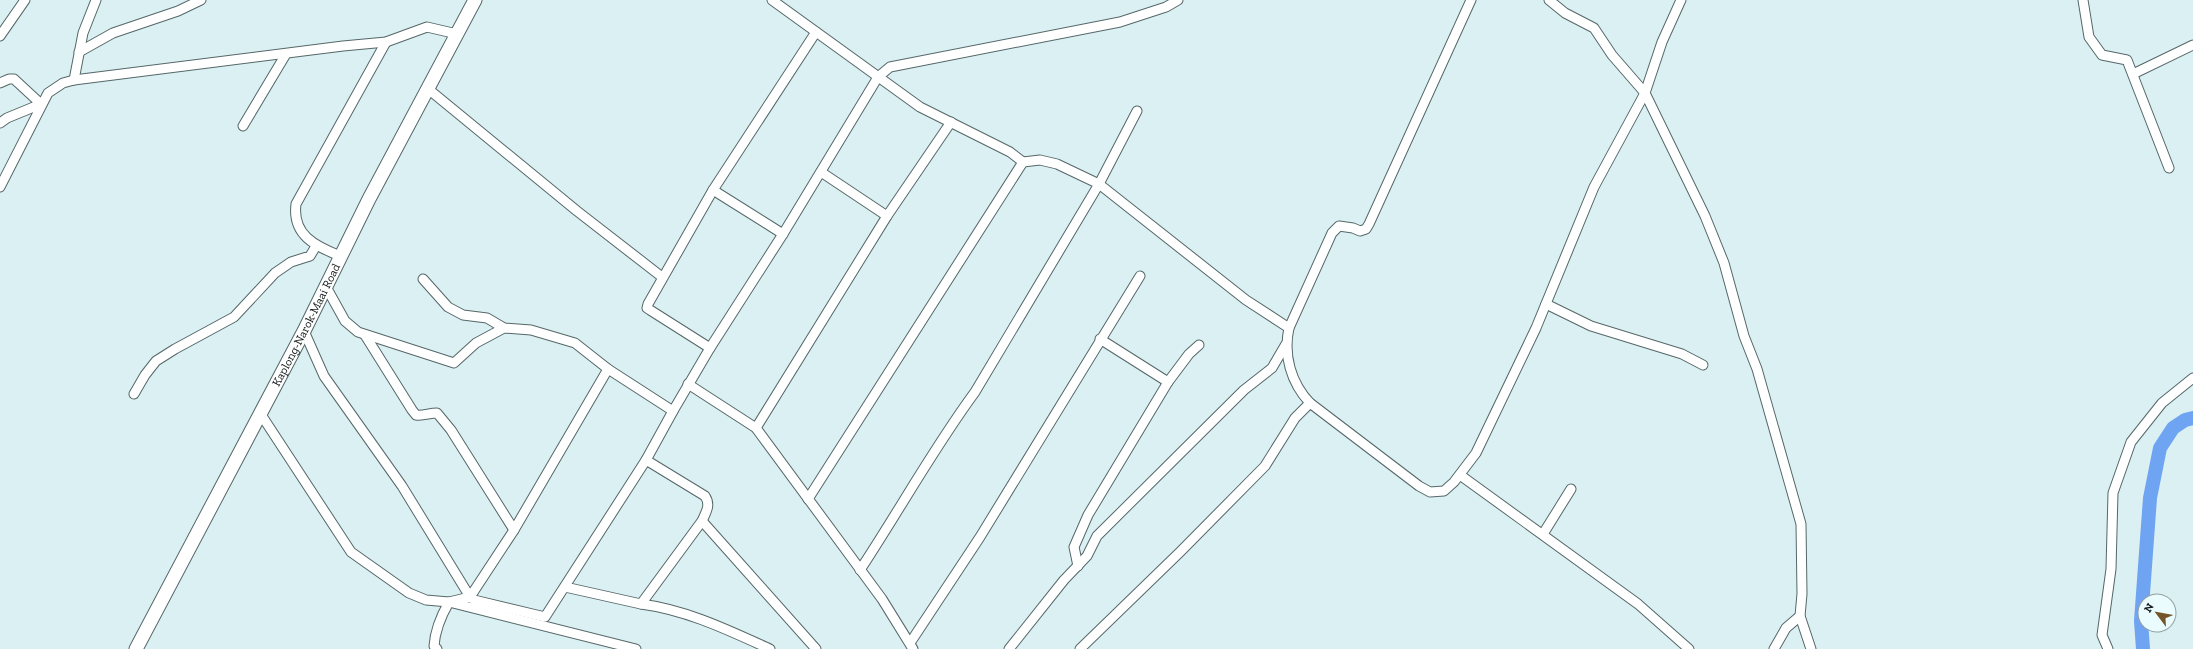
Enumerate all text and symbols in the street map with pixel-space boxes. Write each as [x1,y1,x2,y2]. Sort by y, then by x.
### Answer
street label: Kaplong-Narok-Maai Road [269,261,343,389]
north arrow [2137,593,2177,633]
text: N [2141,600,2157,615]

